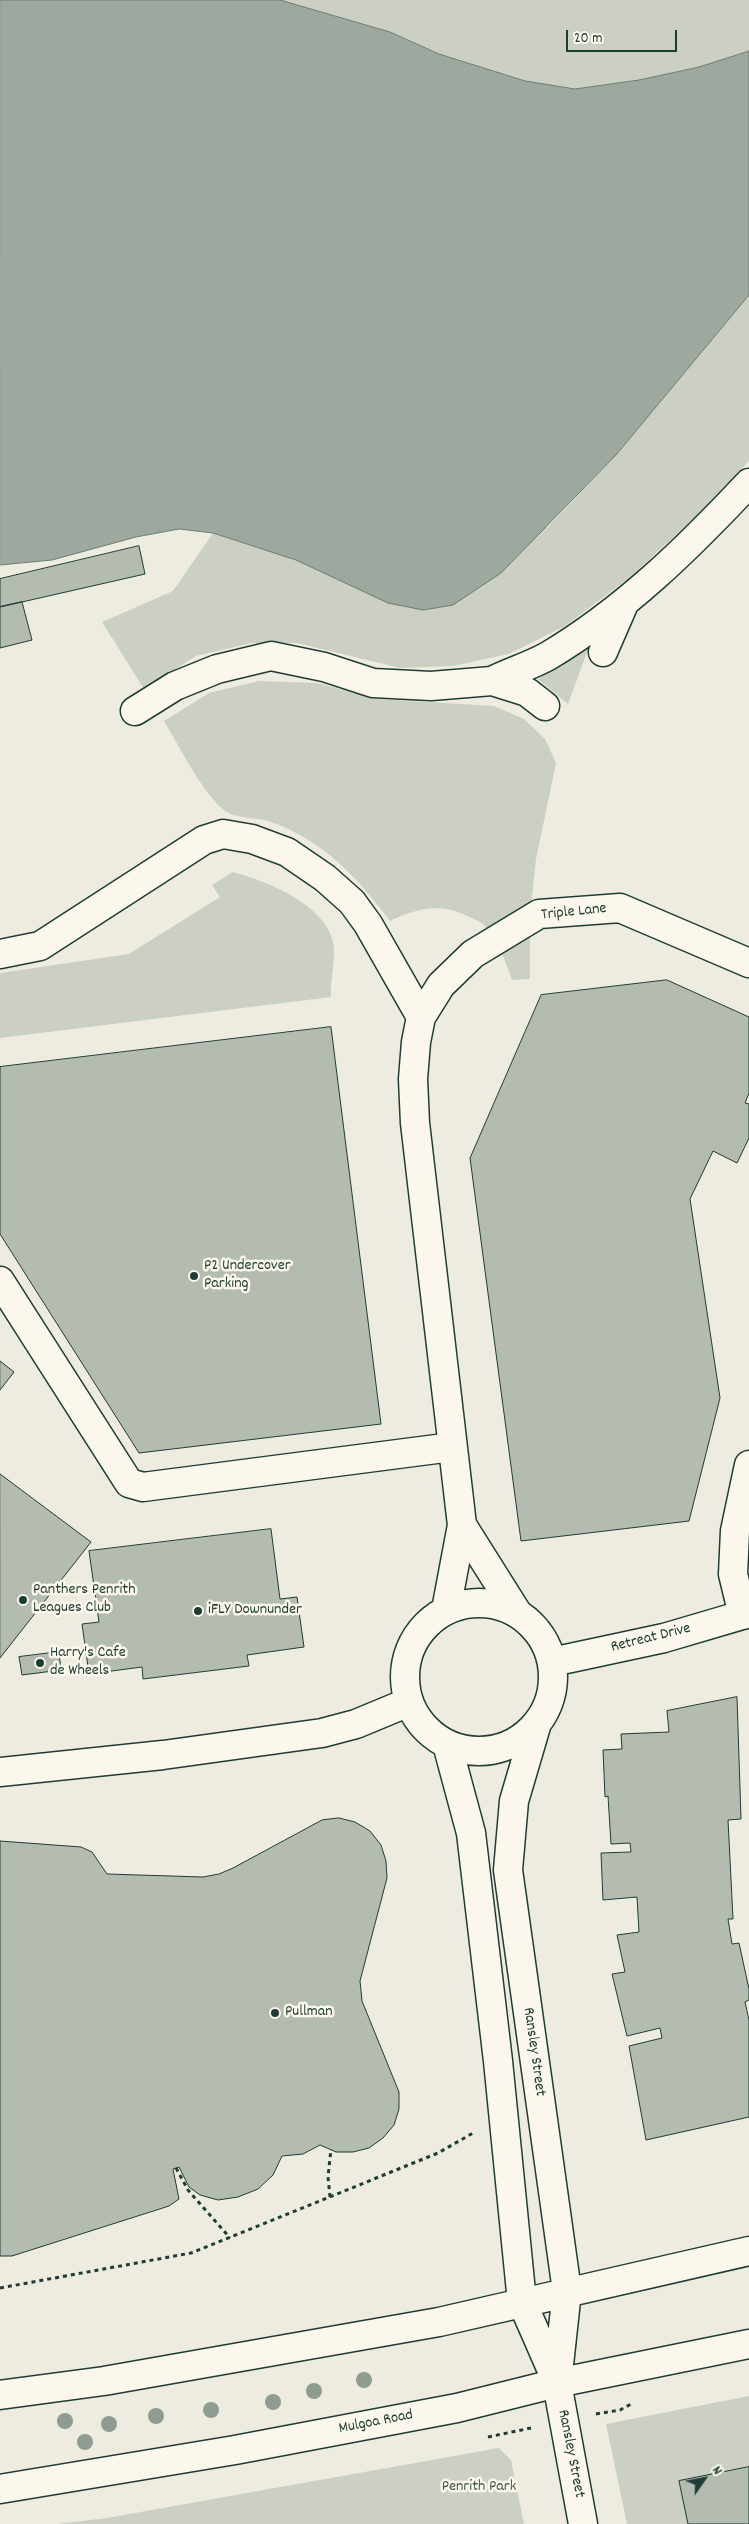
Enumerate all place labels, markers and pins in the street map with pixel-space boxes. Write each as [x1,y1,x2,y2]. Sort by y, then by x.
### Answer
place label: P2 Undercover Parking [204,1257,291,1295]
marker: P2 Undercover Parking [188,1270,200,1282]
place label: Panthers Penrith Leagues Club [33,1581,136,1619]
marker: Panthers Penrith Leagues Club [17,1594,29,1606]
place label: iFLY Downunder [208,1601,302,1621]
marker: iFLY Downunder [192,1605,204,1617]
place label: Harry's Cafe de Wheels [50,1644,126,1682]
marker: Harry's Cafe de Wheels [34,1657,46,1669]
place label: Pullman [285,2003,333,2023]
marker: Pullman [269,2007,281,2019]

